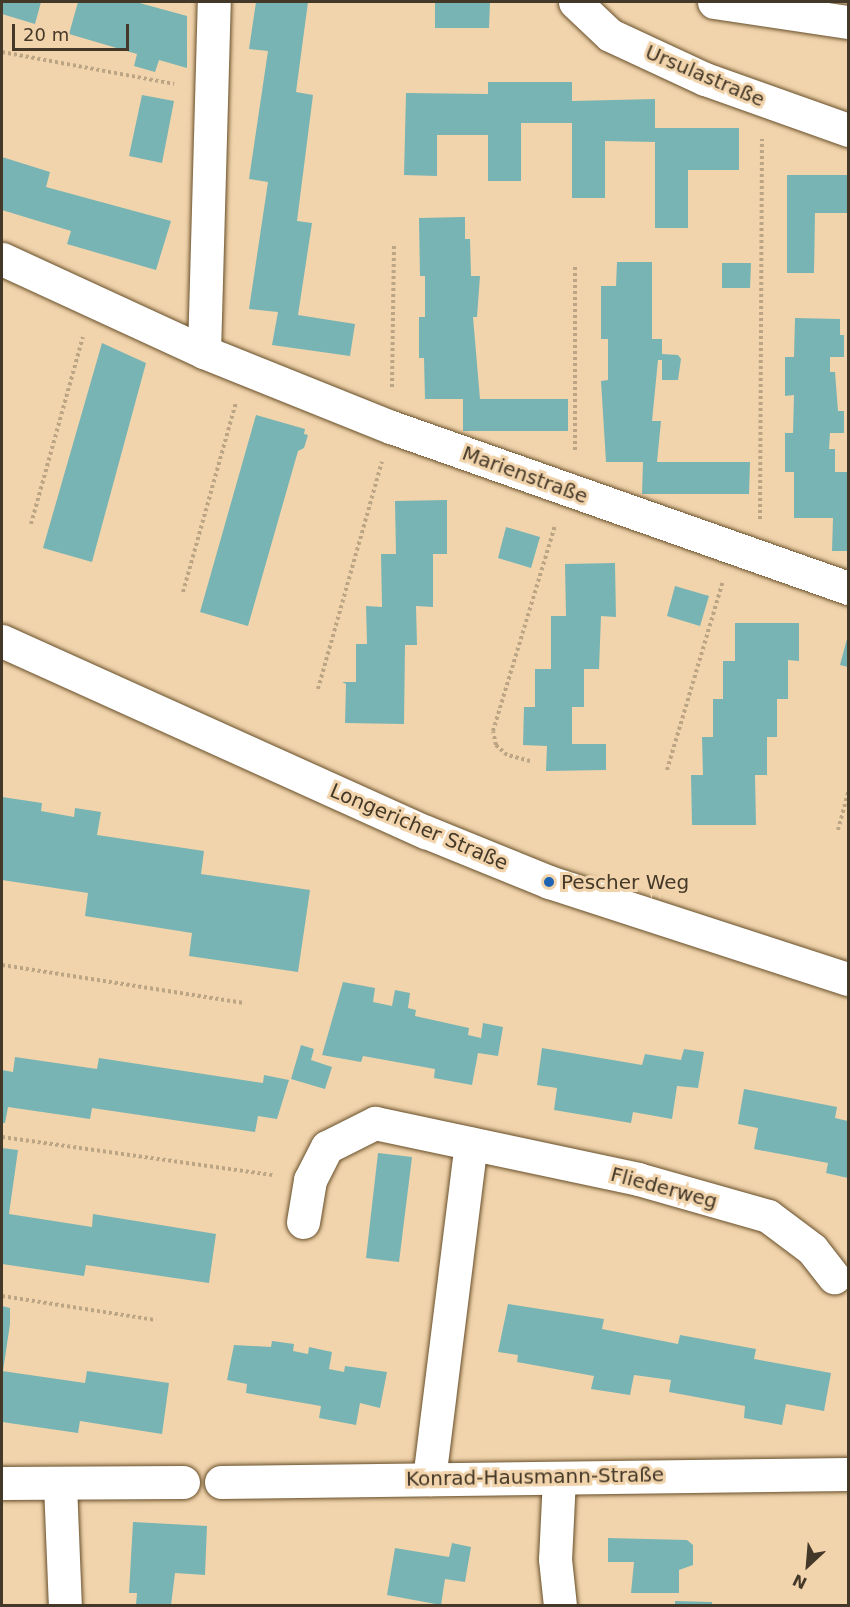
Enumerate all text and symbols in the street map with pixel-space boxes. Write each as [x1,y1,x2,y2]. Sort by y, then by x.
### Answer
scale bar [15,12,132,50]
text: 20 m [23,24,69,45]
street label: Ursulastraße [642,40,768,112]
street label: Marienstraße [459,441,591,509]
street label: Longericher Straße [326,779,512,875]
place label: Pescher Weg [561,870,689,894]
marker: Pescher Weg [542,875,556,889]
street label: Fliederweg [608,1162,720,1214]
street label: Konrad-Hausmann-Straße [406,1463,664,1491]
north arrow [778,1535,838,1595]
text: N [790,1570,810,1593]

